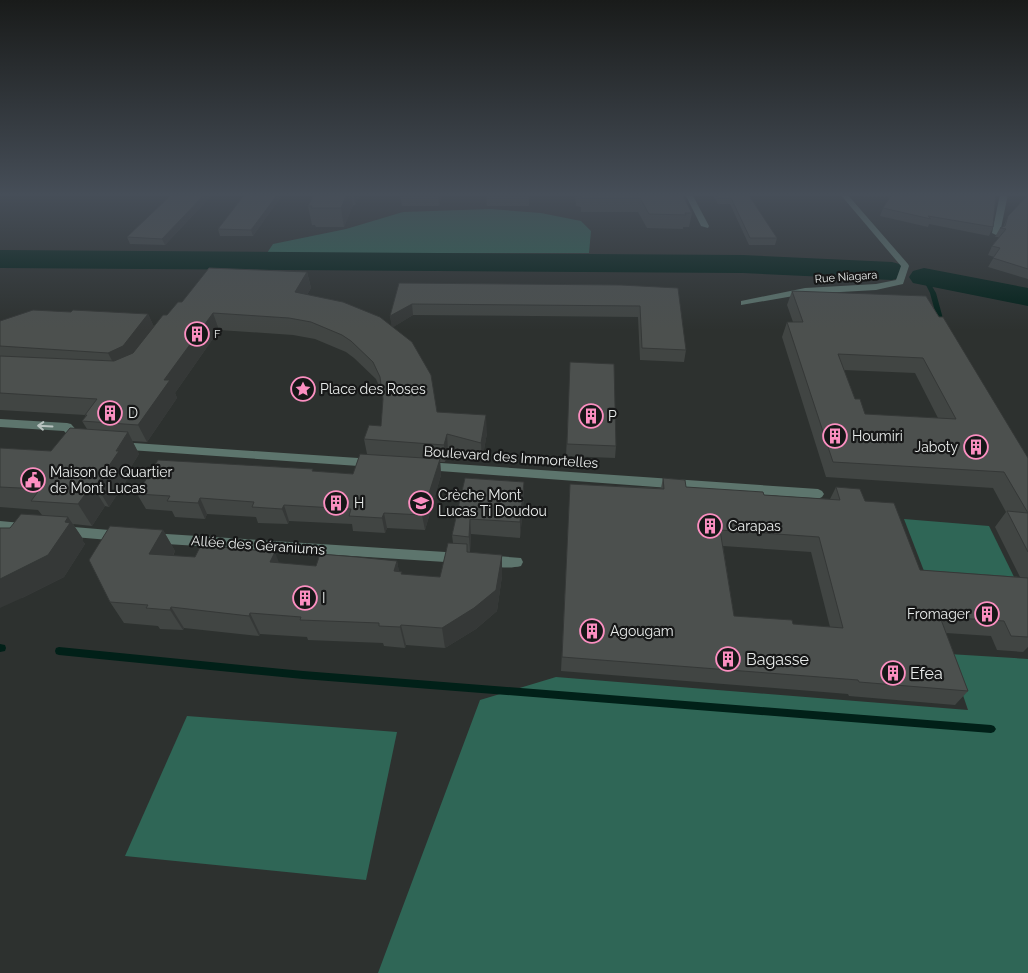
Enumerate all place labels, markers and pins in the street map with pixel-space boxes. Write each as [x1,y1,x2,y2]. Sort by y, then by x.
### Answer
building icon: F [184,321,210,347]
place label: F [214,328,221,341]
place icon: Place des Roses [290,376,316,402]
place label: Place des Roses [320,381,426,397]
building icon: D [97,400,123,426]
building icon: P [578,403,604,429]
place label: D [128,405,138,421]
place label: P [608,408,617,424]
building icon: Houmiri [822,423,848,449]
place label: Houmiri [852,428,903,444]
building icon: Jaboty [963,434,989,460]
place label: Jaboty [915,439,958,455]
place label: Maison de Quartier de Mont Lucas [50,464,173,496]
public building icon: Maison de Quartier de Mont Lucas [20,467,46,493]
place label: Crèche Mont Lucas Ti Doudou [438,487,547,519]
building icon: H [323,490,349,516]
school or university icon: Crèche Mont Lucas Ti Doudou [408,490,434,516]
place label: H [354,495,364,511]
building icon: Carapas [697,513,723,539]
place label: Carapas [728,518,781,534]
building icon: I [292,585,318,611]
place label: I [322,590,325,606]
building icon: Fromager [974,601,1000,627]
place label: Fromager [907,606,970,622]
building icon: Agougam [579,618,605,644]
place label: Agougam [610,623,674,639]
building icon: Bagasse [715,646,741,672]
place label: Bagasse [746,650,809,669]
building icon: Efea [880,660,906,686]
place label: Efea [910,664,943,683]

